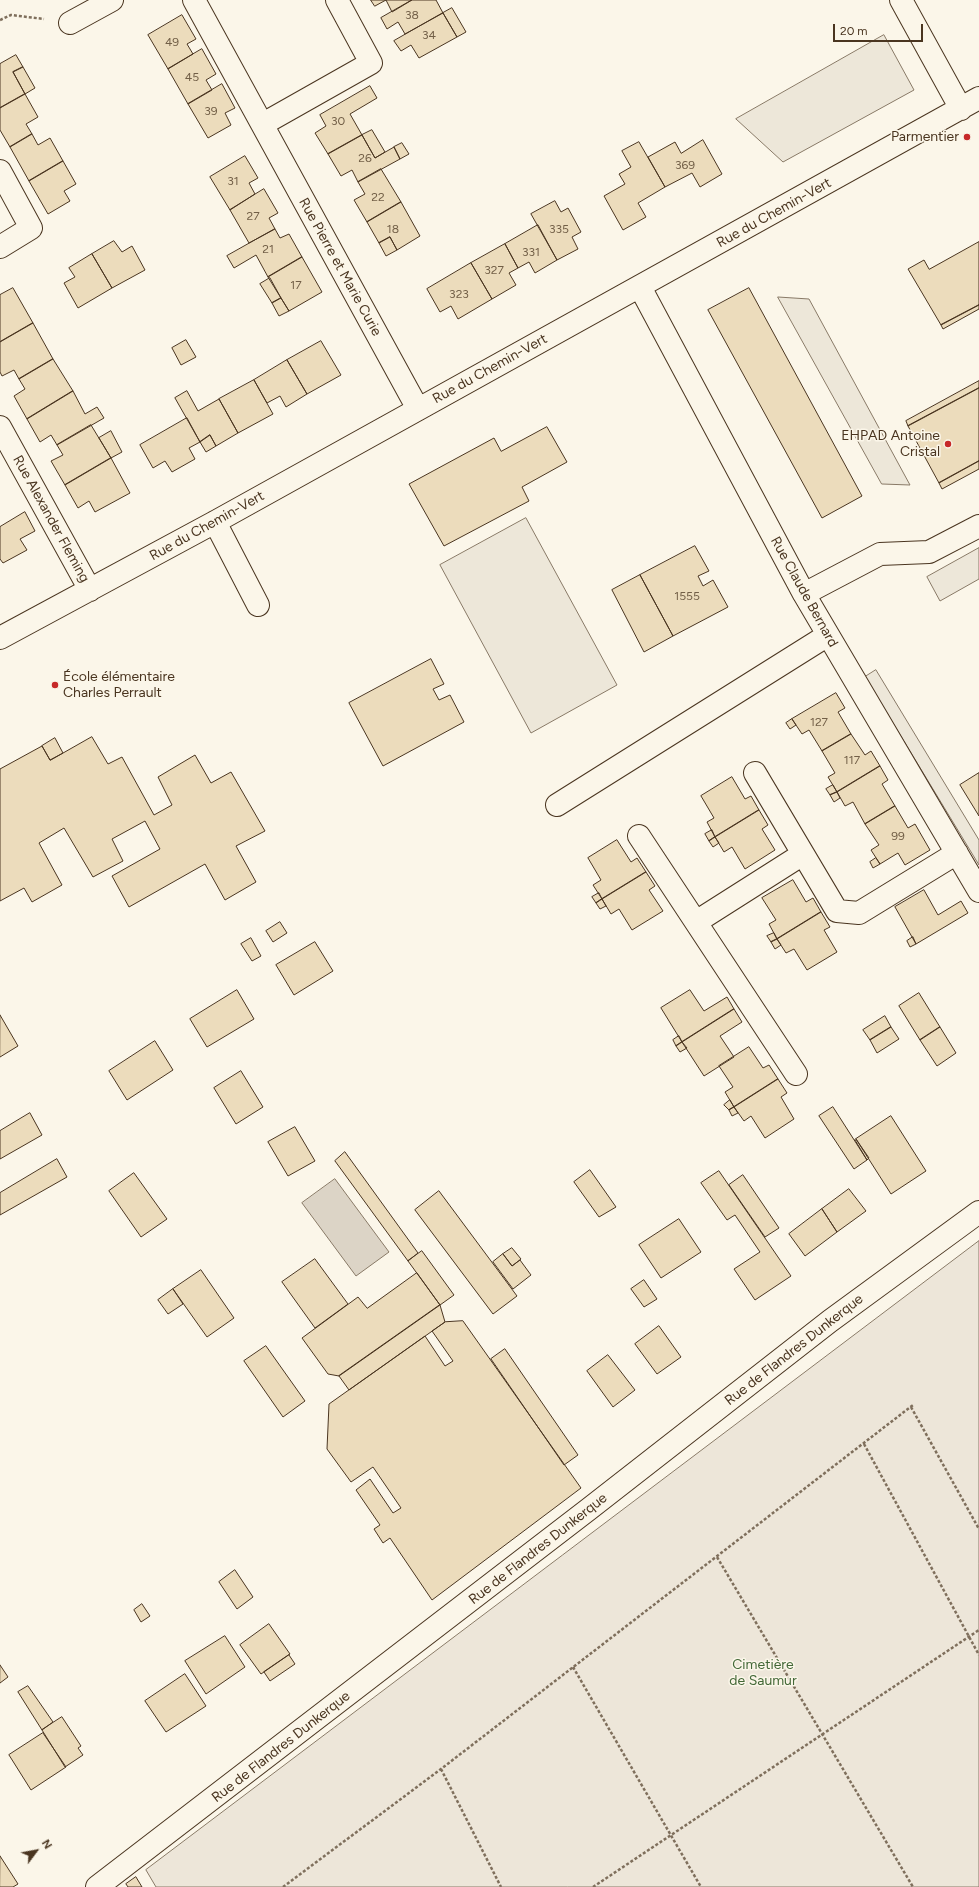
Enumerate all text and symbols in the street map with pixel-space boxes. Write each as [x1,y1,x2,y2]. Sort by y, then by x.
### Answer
house number: 38 [405,8,419,22]
scale bar [835,16,925,42]
text: 20 m [840,24,868,38]
house number: 34 [422,28,436,42]
house number: 49 [165,35,179,49]
house number: 45 [185,70,199,84]
house number: 39 [204,104,218,118]
house number: 30 [331,114,345,128]
place label: Parmentier [891,129,959,145]
marker: Parmentier [962,132,972,142]
house number: 26 [358,151,372,165]
house number: 369 [675,158,695,172]
house number: 31 [227,174,239,188]
street label: Rue du Chemin-Vert [714,175,834,251]
house number: 22 [371,190,385,204]
street label: Rue Pierre et Marie Curie [295,195,385,339]
house number: 27 [246,209,260,223]
house number: 18 [387,222,399,236]
house number: 335 [549,222,569,236]
house number: 21 [262,242,274,256]
house number: 331 [522,245,540,259]
house number: 327 [484,263,504,277]
house number: 17 [290,278,302,292]
house number: 323 [449,287,469,301]
street label: Rue du Chemin-Vert [430,331,550,407]
place label: EHPAD Antoine Cristal [841,428,940,460]
marker: EHPAD Antoine Cristal [943,439,953,449]
street label: Rue Alexander Fleming [9,452,93,586]
street label: Rue du Chemin-Vert [147,488,267,564]
street label: Rue Claude Bernard [767,534,841,650]
house number: 1555 [674,589,700,603]
place label: École élémentaire Charles Perrault [63,669,175,702]
marker: École élémentaire Charles Perrault [50,680,60,690]
house number: 127 [810,715,828,729]
house number: 117 [844,753,860,767]
house number: 99 [891,829,905,843]
street label: Rue de Flandres Dunkerque [721,1291,867,1409]
street label: Rue de Flandres Dunkerque [465,1490,611,1608]
park label: Cimetière de Saumur [729,1657,797,1690]
street label: Rue de Flandres Dunkerque [208,1688,354,1806]
north arrow [16,1831,56,1871]
text: N [39,1837,54,1851]

